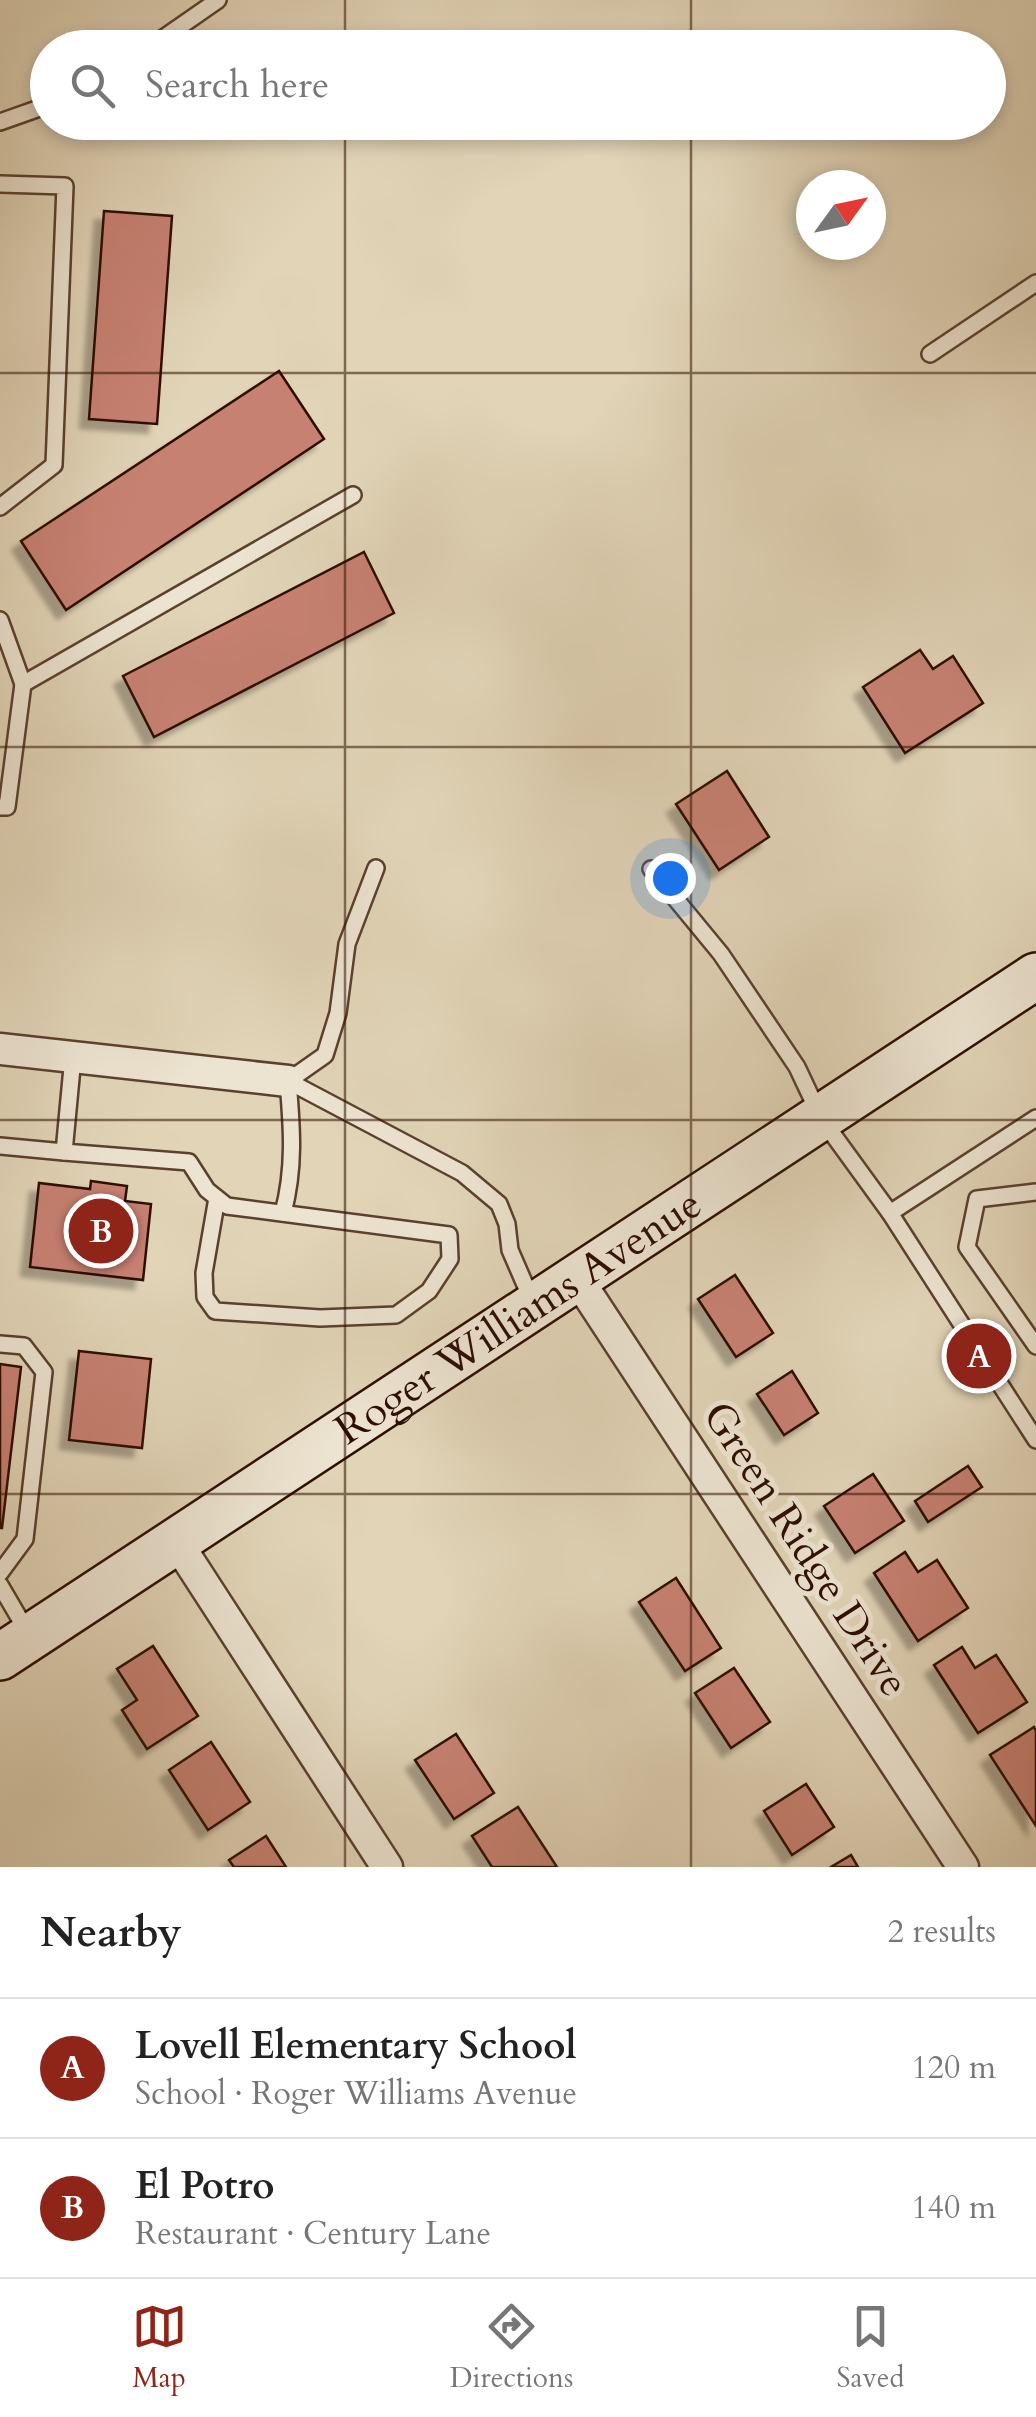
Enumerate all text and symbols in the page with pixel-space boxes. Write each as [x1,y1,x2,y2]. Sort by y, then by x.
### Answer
search box [30,30,1006,140]
icon: search [65,58,120,113]
text: Search here [145,59,329,111]
north arrow [796,170,886,260]
your location [645,853,696,904]
street label: Roger Williams Avenue [324,1175,712,1458]
pin: B [68,1194,134,1268]
pin: A [946,1318,1012,1394]
street label: Green Ridge Drive [689,1391,923,1707]
text: Nearby [40,1904,182,1961]
text: 2 results [888,1910,996,1954]
text: Lovell Elementary School [135,2020,576,2072]
text: A [60,2046,85,2090]
text: 120 m [911,2046,996,2090]
text: School · Roger Williams Avenue [135,2072,577,2116]
text: El Potro [135,2160,275,2212]
text: B [61,2186,84,2230]
text: 140 m [911,2186,996,2230]
text: Restaurant · Century Lane [135,2212,491,2256]
tab: Map [132,2299,187,2397]
tab: Directions [450,2299,573,2397]
tab: Saved [836,2299,904,2397]

